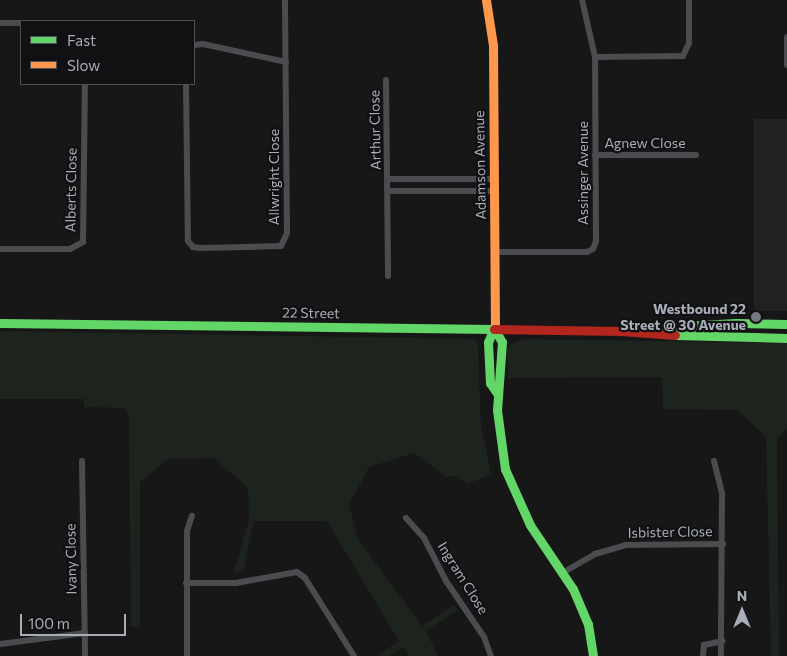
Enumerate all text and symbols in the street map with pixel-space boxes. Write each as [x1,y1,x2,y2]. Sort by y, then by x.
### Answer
legend [20,20,195,85]
text: Fast [67,31,96,49]
text: Slow [67,56,100,74]
street label: Arthur Close [366,90,384,170]
street label: Adamson Avenue [471,110,489,220]
street label: Assinger Avenue [575,121,591,225]
street label: Allwright Close [266,129,282,225]
street label: Agnew Close [604,135,686,151]
street label: Alberts Close [62,148,80,232]
place label: Westbound 22 Street @ 30 Avenue [620,301,746,334]
street label: 22 Street [282,304,340,322]
marker: Westbound 22 Street @ 30 Avenue [750,311,762,323]
street label: Ivany Close [62,523,80,595]
street label: Isbister Close [627,523,713,541]
street label: Ingram Close [434,539,492,617]
north arrow [717,586,767,636]
text: N [737,587,747,604]
scale bar [22,604,129,636]
text: 100 m [28,614,70,632]

